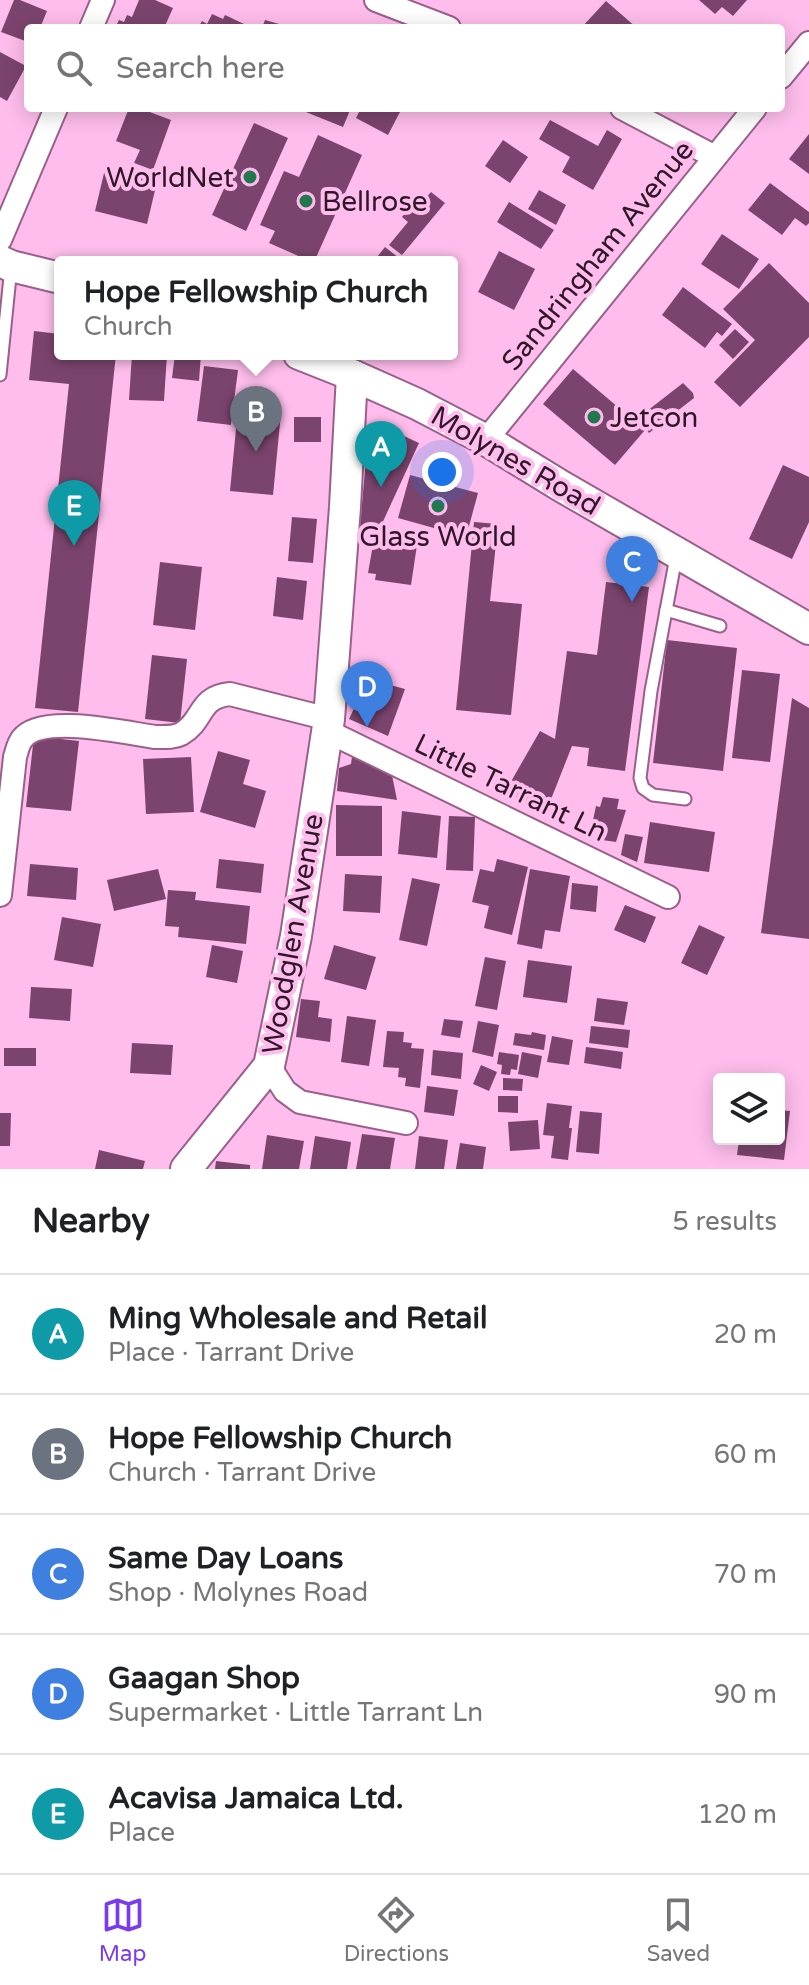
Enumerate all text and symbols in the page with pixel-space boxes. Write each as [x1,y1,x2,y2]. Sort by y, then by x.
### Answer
search box [24,24,785,112]
icon: search [52,46,96,90]
text: Search here [116,50,285,87]
street label: Sandringham Avenue [495,134,701,378]
place label: WorldNet [106,161,234,195]
marker: WorldNet [241,168,259,186]
place label: Bellrose [322,185,428,219]
marker: Bellrose [297,192,315,210]
popup [54,256,458,360]
text: Hope Fellowship Church [84,274,428,311]
text: Church [84,311,173,342]
pin: B [230,386,282,452]
street label: Molynes Road [425,399,606,523]
place label: Jetcon [610,401,698,435]
marker: Jetcon [585,408,603,426]
pin: A [355,421,407,487]
your location [422,452,462,492]
pin: E [48,480,100,546]
marker: Glass World [429,497,447,515]
place label: Glass World [359,520,517,554]
pin: C [606,536,658,602]
pin: D [341,661,393,727]
street label: Little Tarrant Ln [409,727,612,849]
street label: Woodglen Avenue [255,811,331,1057]
map controls [713,1073,785,1145]
button: layers [713,1073,785,1145]
text: Nearby [32,1201,150,1242]
text: 5 results [672,1206,777,1237]
text: Ming Wholesale and Retail [108,1300,487,1337]
text: A [48,1319,68,1350]
text: 20 m [714,1319,777,1350]
text: Place · Tarrant Drive [108,1337,354,1368]
text: Hope Fellowship Church [108,1420,452,1457]
text: B [49,1439,67,1470]
text: 60 m [714,1439,777,1470]
text: Church · Tarrant Drive [108,1457,376,1488]
text: Same Day Loans [108,1540,343,1577]
text: C [49,1559,67,1590]
text: 70 m [714,1559,777,1590]
text: Shop · Molynes Road [108,1577,368,1608]
text: Gaagan Shop [108,1660,300,1697]
text: D [48,1679,68,1710]
text: 90 m [714,1679,777,1710]
text: Supermarket · Little Tarrant Ln [108,1697,483,1728]
text: Acavisa Jamaica Ltd. [108,1780,404,1817]
text: E [50,1799,66,1830]
text: 120 m [697,1799,777,1830]
text: Place [108,1817,175,1848]
tab: Map [99,1893,146,1967]
tab: Directions [344,1893,449,1967]
tab: Saved [647,1893,710,1967]

